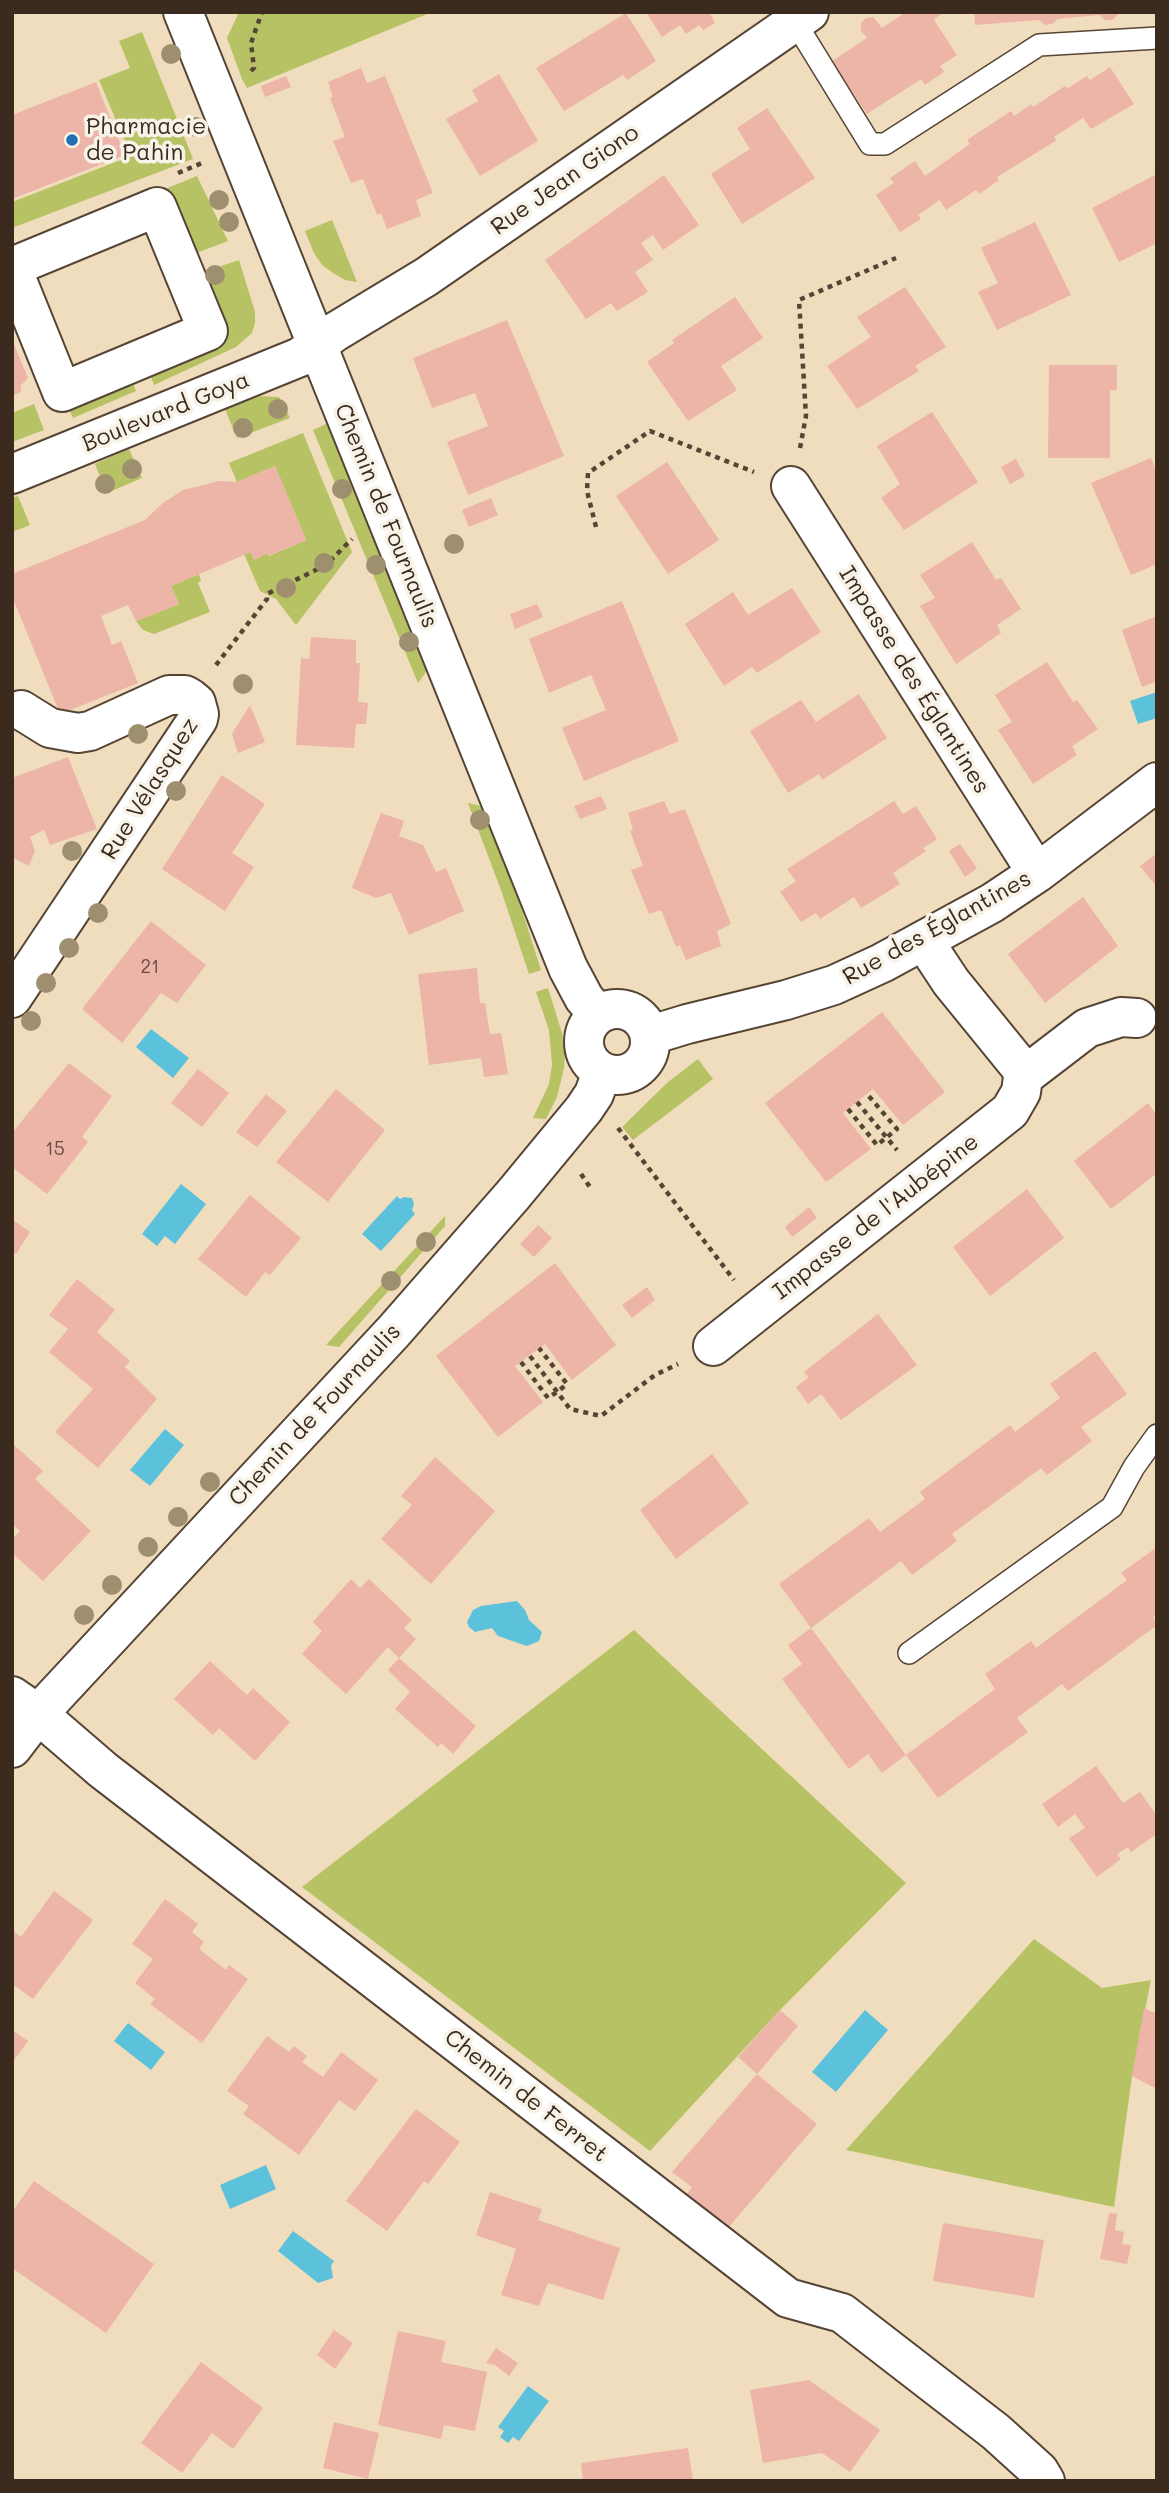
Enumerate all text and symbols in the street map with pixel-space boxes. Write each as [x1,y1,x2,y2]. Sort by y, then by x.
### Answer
place label: Pharmacie de Pahin [86,113,206,167]
street label: Rue Jean Giono [486,119,644,241]
marker: Pharmacie de Pahin [64,132,80,148]
street label: Boulevard Goya [79,366,253,458]
street label: Chemin de Fournaulis [328,400,444,632]
street label: Impasse des Églantines [833,561,995,799]
street label: Rue Vélasquez [95,713,205,865]
street label: Rue des Églantines [838,865,1036,991]
house number: 21 [140,956,160,978]
street label: Impasse de l'Aubépine [768,1128,984,1306]
house number: 15 [45,1138,65,1160]
street label: Chemin de Fournaulis [223,1318,407,1512]
street label: Chemin de Ferret [439,2024,613,2168]

